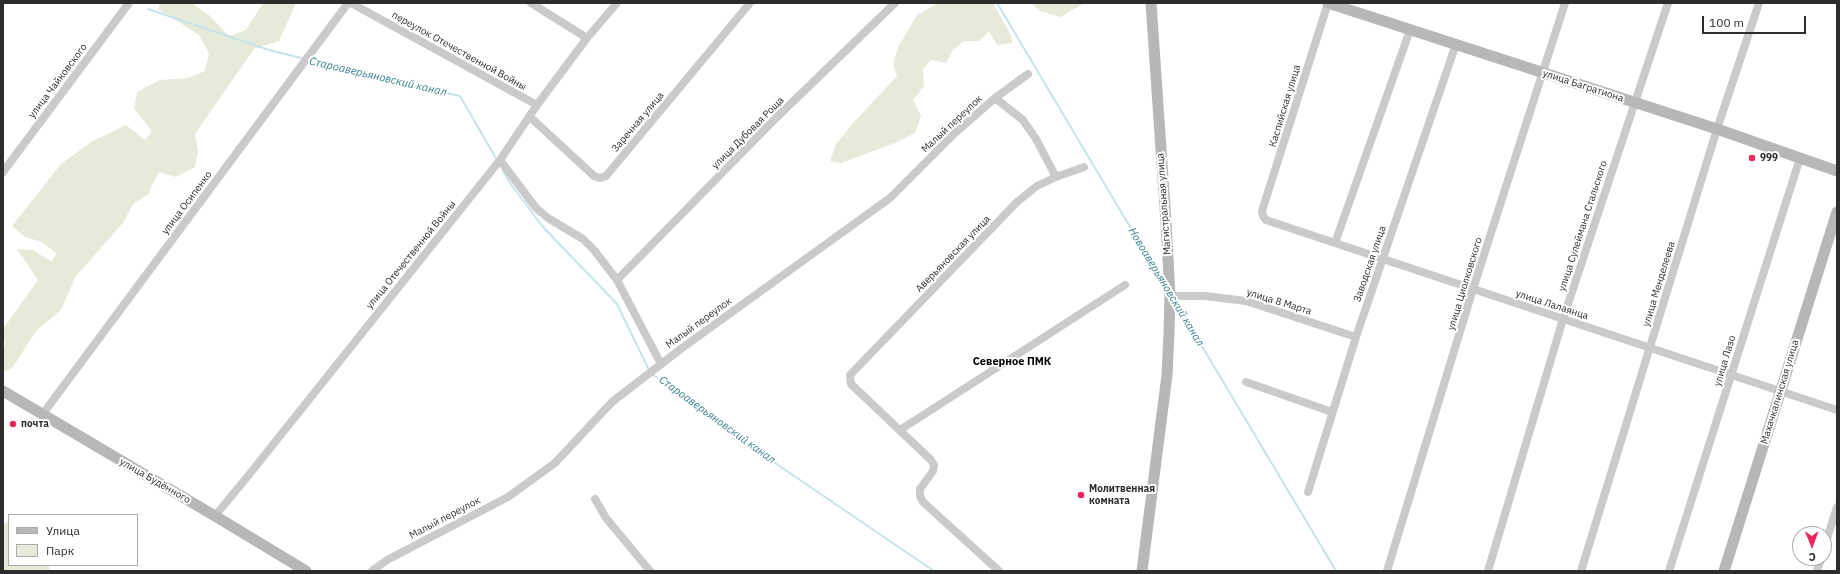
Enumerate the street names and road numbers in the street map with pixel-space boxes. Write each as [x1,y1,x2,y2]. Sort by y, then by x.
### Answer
street label: переулок Отечественной Войны [390,9,528,93]
street label: улица Чайковского [26,41,90,121]
street label: Каспийская улица [1267,63,1303,149]
street label: улица Багратиона [1541,67,1625,105]
street label: Заречная улица [609,90,667,154]
street label: Малый переулок [919,93,985,155]
street label: улица Дубовая Роща [709,94,787,172]
street label: Магистральная улица [1154,153,1174,255]
street label: улица Сулеймана Стальского [1556,159,1610,293]
street label: улица Осипенко [159,169,215,237]
street label: улица Отечественной Войны [364,199,458,311]
street label: Аверьяновская улица [913,213,993,295]
street label: Заводская улица [1351,224,1389,304]
street label: улица Циолковского [1445,236,1485,332]
street label: улица Менделеева [1640,240,1678,328]
street label: улица 8 Марта [1245,286,1313,318]
street label: улица Лалаянца [1514,288,1590,322]
street label: Малый переулок [664,295,734,351]
street label: улица Лазо [1712,334,1738,388]
street label: Махачкалинская улица [1758,338,1802,446]
street label: улица Будённого [117,456,193,506]
street label: Малый переулок [407,494,483,542]

